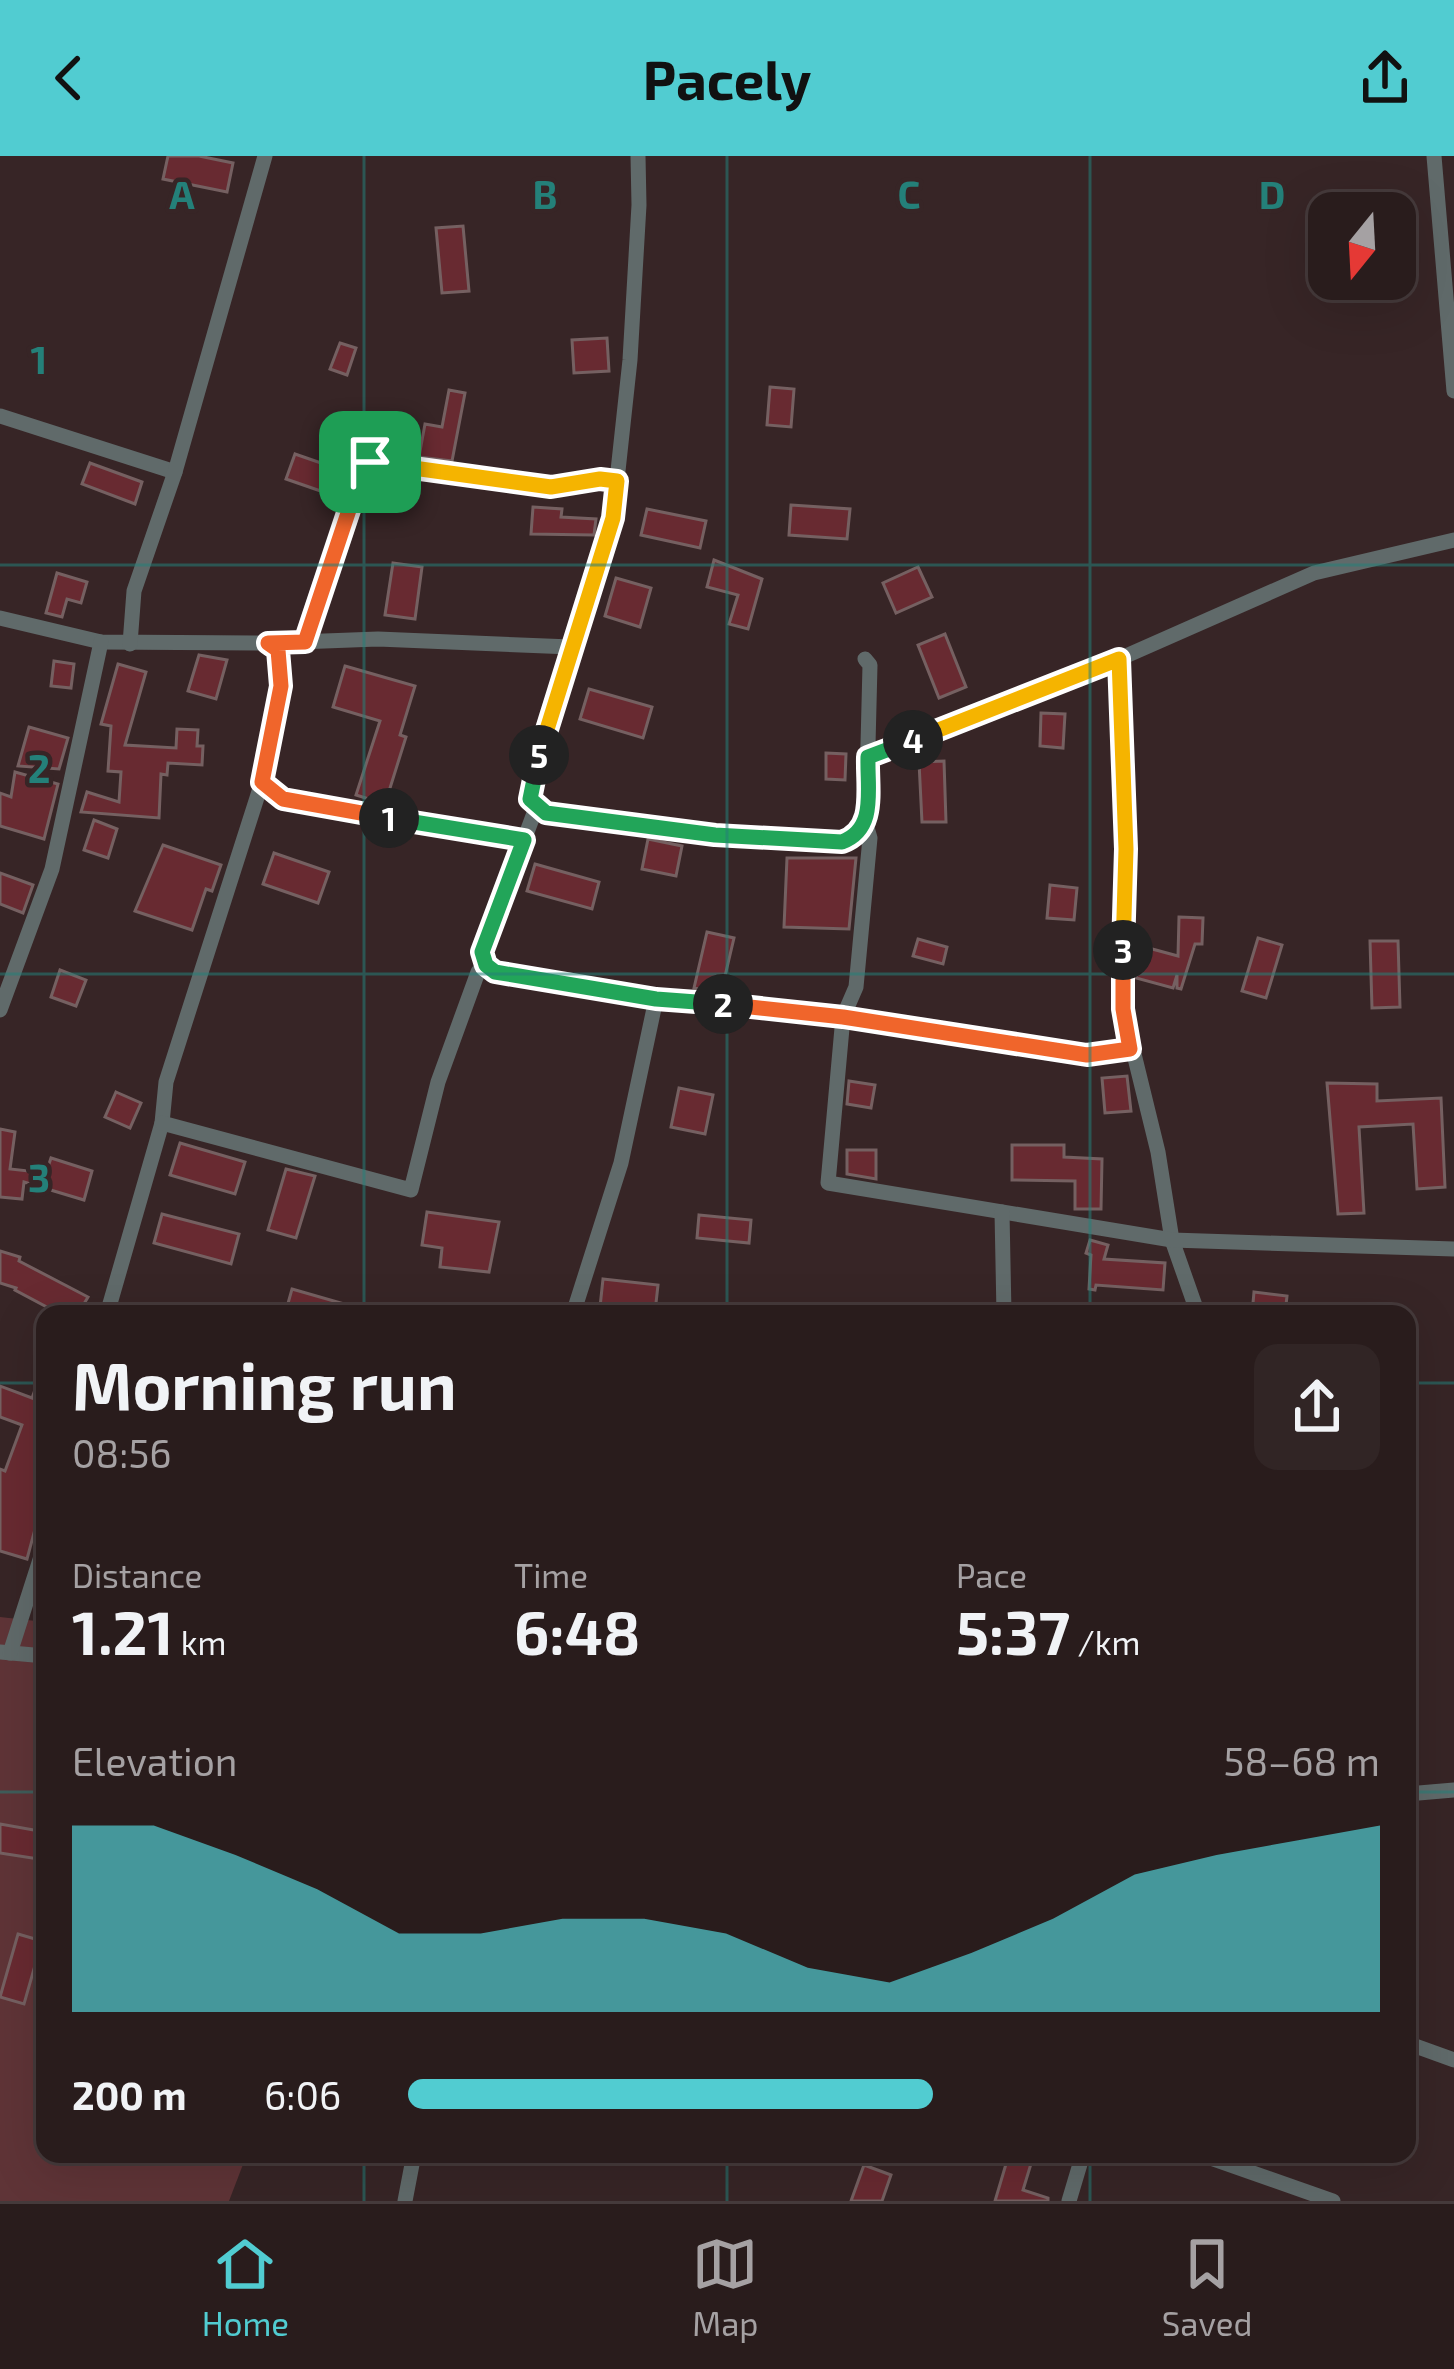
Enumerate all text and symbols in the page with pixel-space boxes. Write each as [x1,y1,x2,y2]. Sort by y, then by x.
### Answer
icon: back [36,45,102,111]
icon: share [1352,45,1418,111]
text: Pacely [643,46,811,111]
text: A [169,170,195,217]
text: B [533,170,557,217]
text: C [898,170,920,217]
text: D [1259,170,1285,217]
north arrow [1308,192,1416,300]
map controls [1308,192,1416,300]
text: 1 [31,335,47,382]
pin [319,411,421,513]
icon: arrive [337,429,403,495]
pin: 4 [883,710,943,770]
text: 4 [902,720,924,760]
pin: 5 [509,725,569,785]
text: 5 [530,735,548,775]
text: 2 [28,744,50,791]
pin: 1 [359,788,419,848]
text: 1 [382,798,396,838]
pin: 3 [1093,920,1153,980]
text: 3 [1114,930,1132,970]
pin: 2 [693,974,753,1034]
text: 2 [713,984,733,1024]
text: 3 [28,1153,50,1200]
text: Morning run [72,1344,457,1423]
button: share [1254,1344,1380,1470]
text: 08:56 [72,1429,172,1476]
text: Distance [72,1555,202,1595]
text: Time [514,1555,588,1595]
text: Pace [956,1555,1027,1595]
text: 1.21 [72,1595,173,1667]
text: 6:48 [514,1595,640,1667]
text: 5:37 [956,1595,1070,1667]
text: km [173,1622,226,1662]
text: /km [1070,1622,1140,1662]
text: Elevation [72,1737,237,1784]
text: 58–68 m [1223,1737,1380,1784]
text: 200 m [72,2071,187,2118]
text: 6:06 [264,2071,341,2118]
tab: Home [202,2231,289,2343]
tab: Map [692,2231,759,2343]
tab: Saved [1162,2231,1252,2343]

